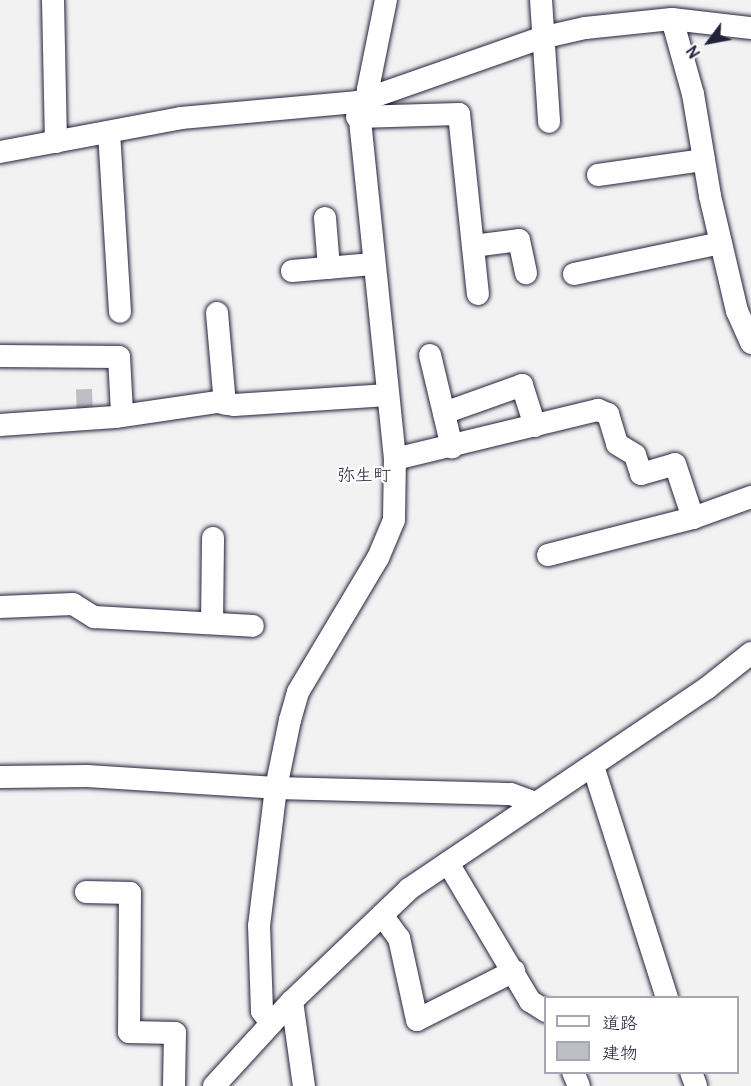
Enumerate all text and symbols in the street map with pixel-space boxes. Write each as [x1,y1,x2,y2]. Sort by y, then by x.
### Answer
north arrow [679,12,739,72]
text: N [682,42,705,61]
district label: 弥生町 [337,465,391,487]
legend [544,996,739,1074]
text: 道路 [602,1012,638,1035]
text: 建物 [602,1042,638,1065]

